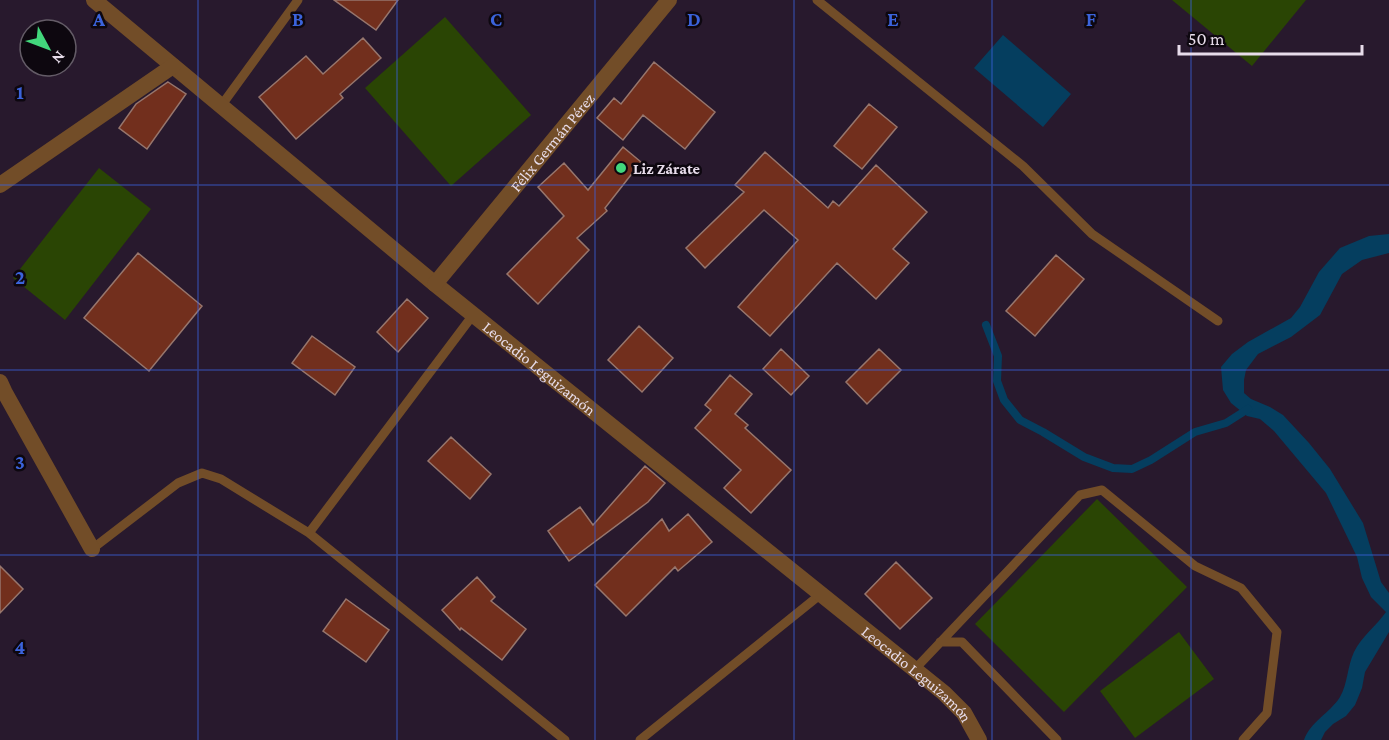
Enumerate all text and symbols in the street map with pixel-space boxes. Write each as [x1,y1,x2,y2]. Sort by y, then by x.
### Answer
text: A [92,8,106,30]
text: B [292,8,304,30]
text: C [490,8,502,30]
text: D [687,8,701,30]
text: E [887,8,899,30]
text: F [1086,8,1097,30]
north arrow [18,18,78,78]
scale bar [1179,18,1362,56]
text: 50 m [1188,29,1225,49]
text: N [49,48,69,67]
text: 1 [16,81,24,103]
street label: Félix Germán Pérez [507,89,598,195]
place label: Liz Zárate [633,160,701,177]
marker: Liz Zárate [614,161,628,175]
text: 2 [15,266,25,288]
street label: Leocadio Leguizamón [480,318,600,419]
text: 3 [15,451,25,473]
street label: Leocadio Leguizamón [859,622,976,725]
text: 4 [15,636,26,658]

